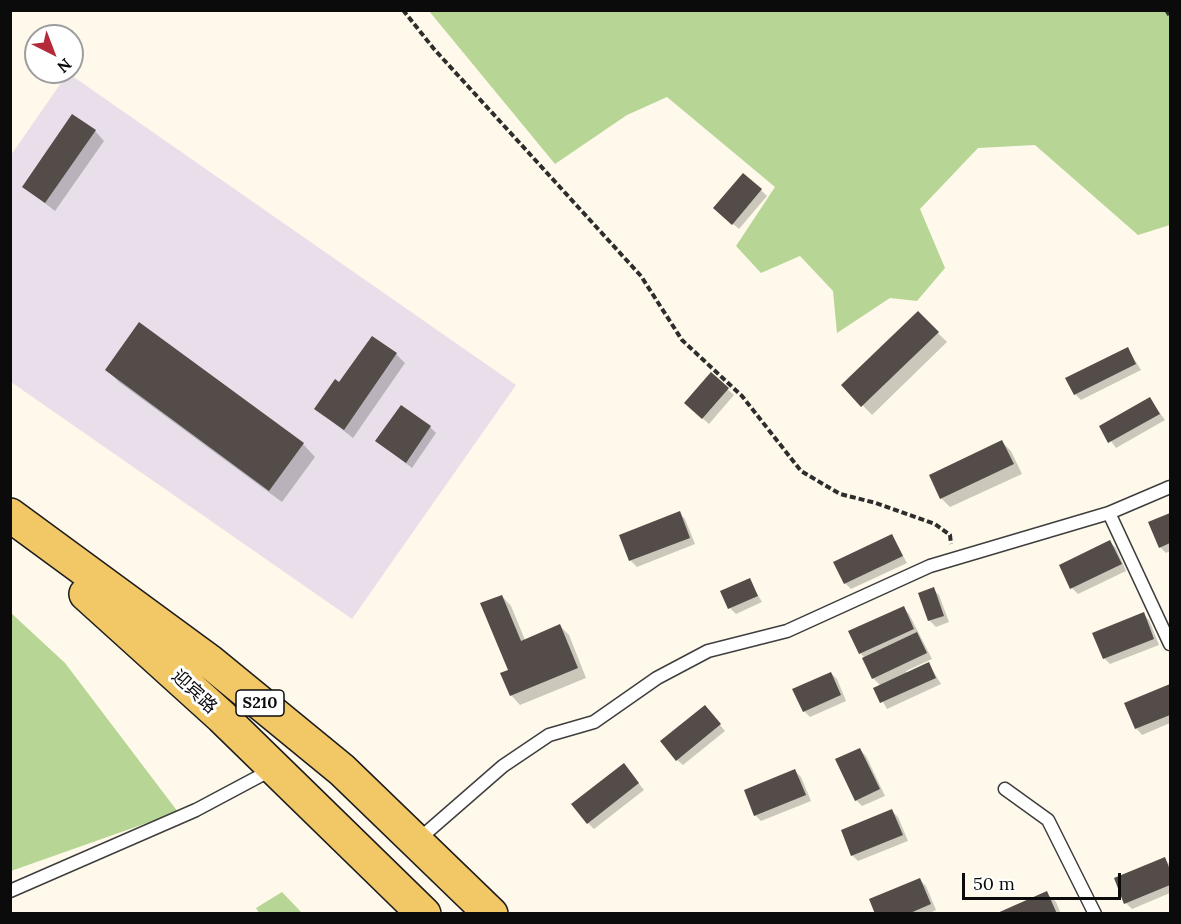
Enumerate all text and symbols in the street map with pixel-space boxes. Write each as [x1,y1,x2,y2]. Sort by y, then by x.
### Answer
north arrow [24,24,84,84]
text: N [53,54,76,77]
street label: 迎宾路 [167,666,221,718]
road number: S210 [236,690,284,716]
scale bar [965,861,1124,899]
text: 50 m [973,872,1015,895]

